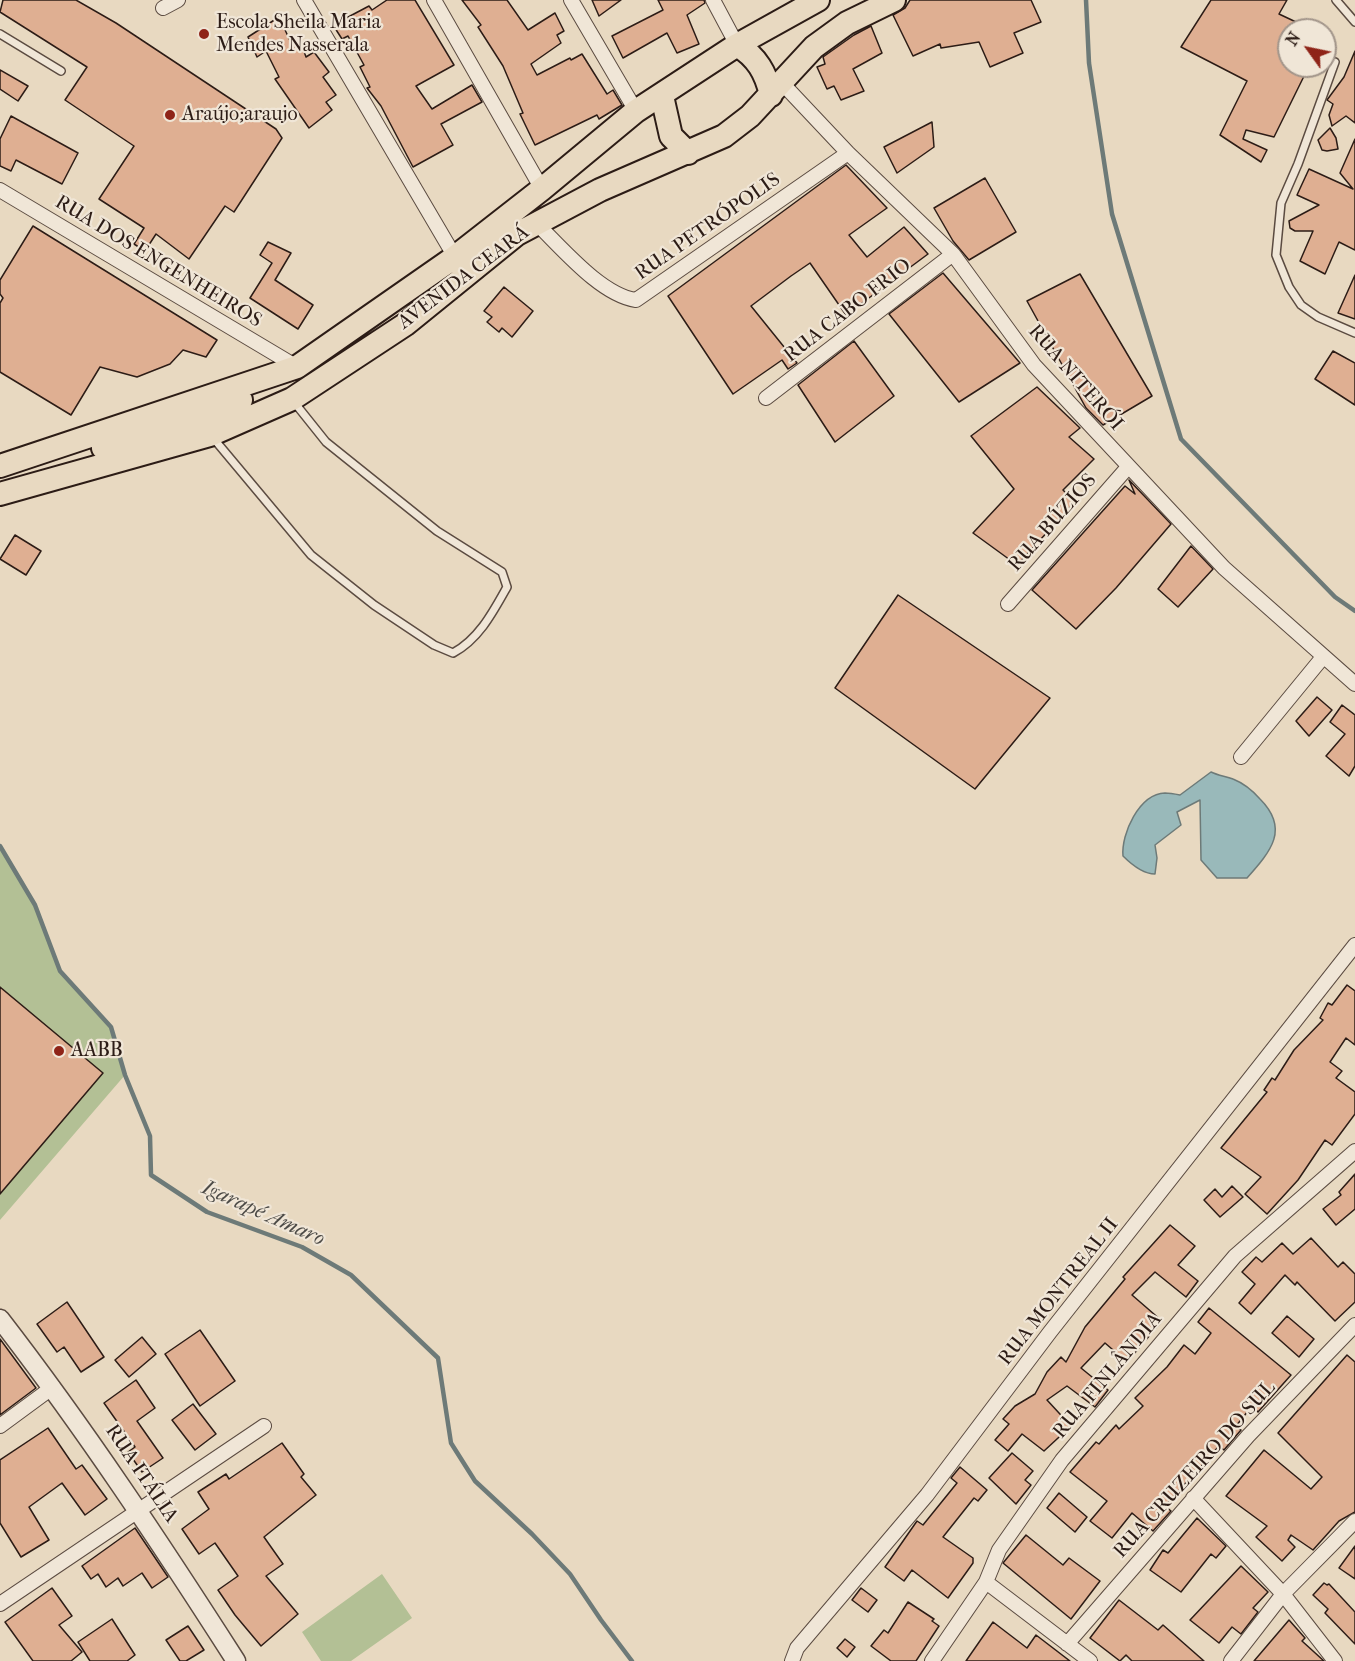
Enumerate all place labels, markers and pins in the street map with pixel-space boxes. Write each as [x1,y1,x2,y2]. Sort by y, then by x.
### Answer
place label: Escola Sheila Maria Mendes Nasserala [216,11,381,58]
marker: Escola Sheila Maria Mendes Nasserala [197,27,211,41]
place label: Araújo;araujo [182,103,298,127]
marker: Araújo;araujo [163,108,177,122]
place label: AABB [71,1039,123,1063]
marker: AABB [52,1044,66,1058]

